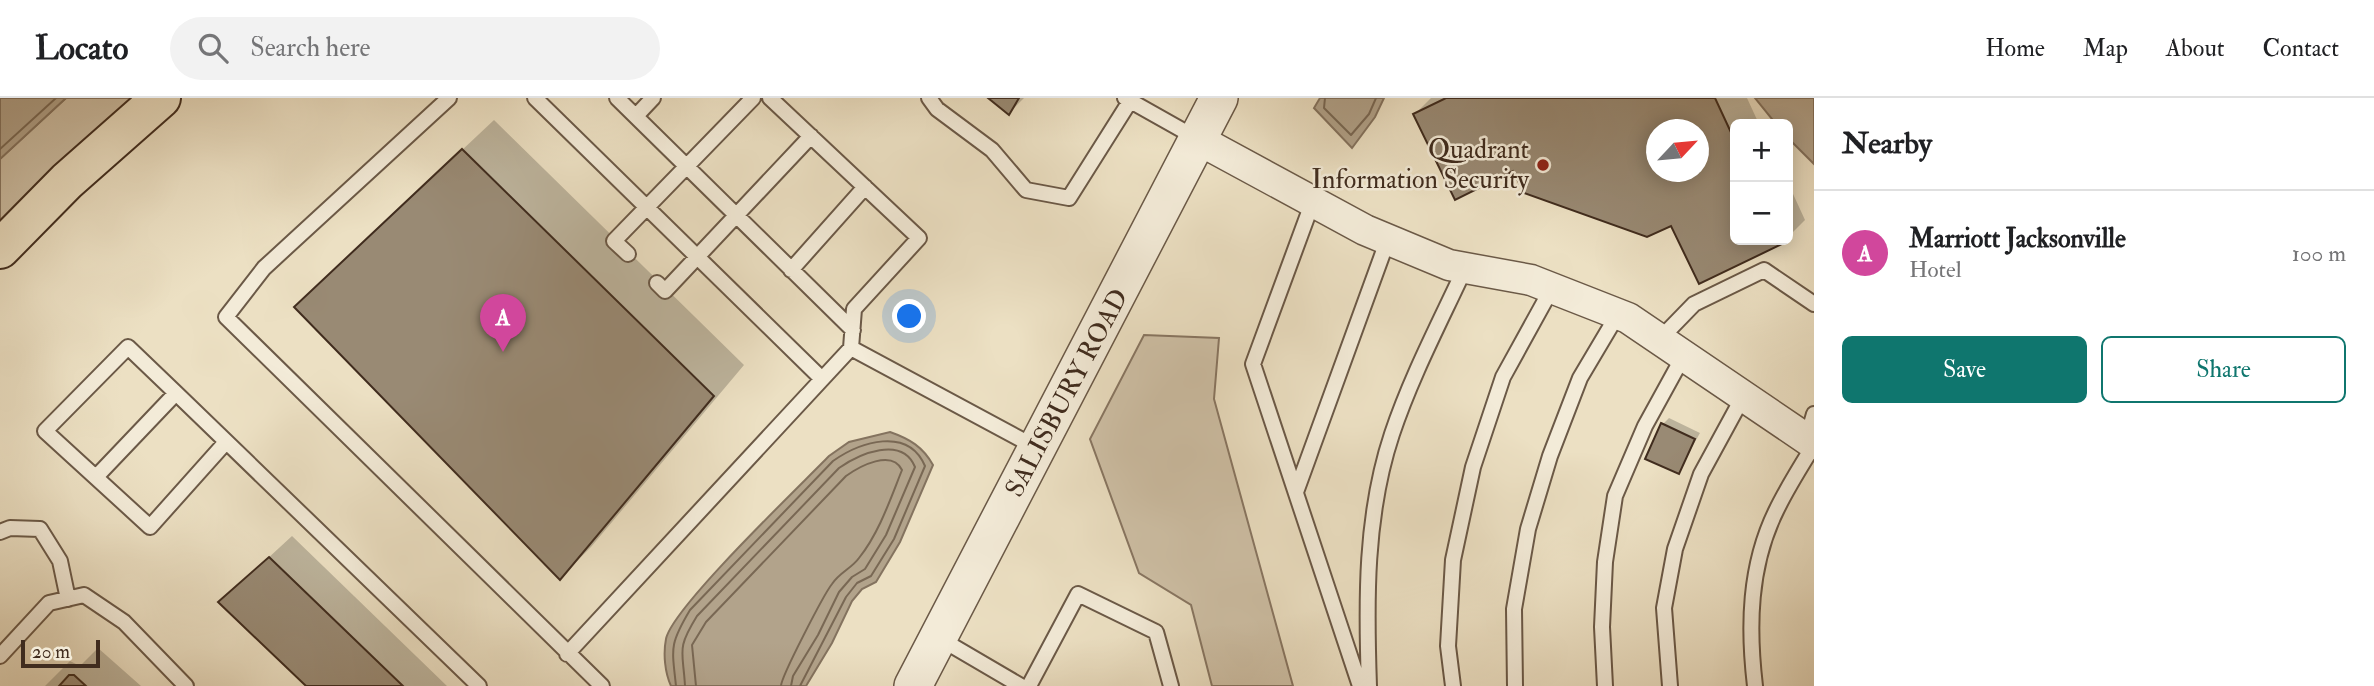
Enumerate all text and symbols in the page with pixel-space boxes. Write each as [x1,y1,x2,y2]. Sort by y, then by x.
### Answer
search box [170,17,660,80]
text: Locato [35,28,128,69]
icon: search [194,29,232,67]
text: Search here [250,32,370,64]
text: Home [1985,33,2045,64]
text: Map [2083,33,2128,64]
text: About [2166,33,2225,64]
text: Contact [2263,33,2339,64]
north arrow [1646,119,1709,182]
map controls [1730,119,1793,245]
button: + [1730,119,1793,182]
text: Nearby [1842,125,1932,162]
place label: Quadrant Information Security [1312,134,1530,196]
marker: Quadrant Information Security [1535,157,1551,173]
button: − [1730,182,1793,245]
text: Marriott Jacksonville [1909,223,2126,255]
text: A [1858,239,1872,268]
text: 100 m [2292,239,2346,268]
text: Hotel [1909,255,1962,284]
street label: SALISBURY ROAD [999,283,1135,503]
pin: A [480,294,526,352]
your location [892,299,926,333]
button: Save [1842,336,2087,403]
button: Share [2101,336,2346,403]
scale bar [21,637,100,669]
text: 20 m [32,640,70,664]

